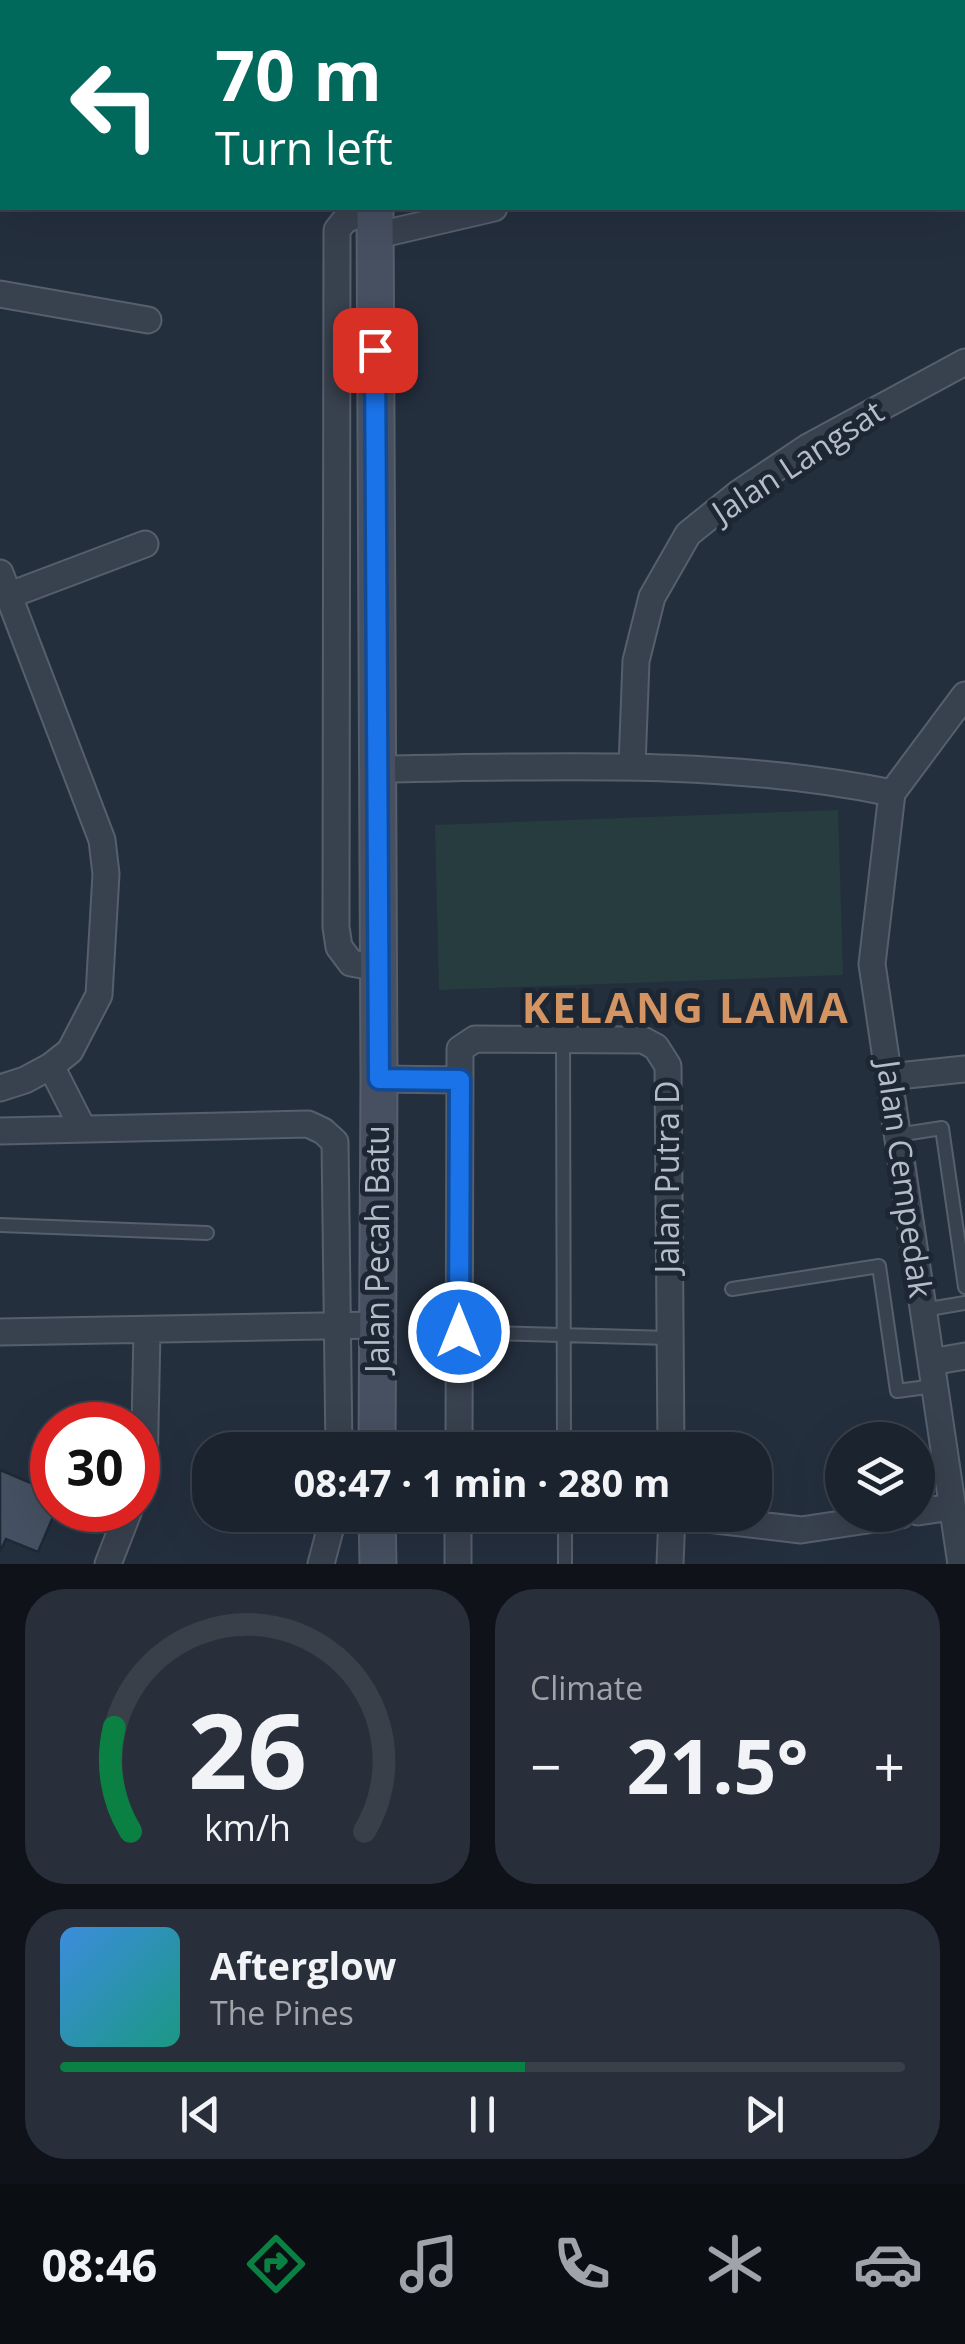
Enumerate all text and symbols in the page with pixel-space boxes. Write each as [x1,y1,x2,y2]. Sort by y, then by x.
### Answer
text: 70 m [215,26,382,122]
icon: left [50,40,180,170]
text: Turn left [215,117,393,178]
pin [333,308,418,393]
icon: arrive [348,323,403,378]
street label: Jalan Langsat [701,389,891,534]
district label: KELANG LAMA [522,978,850,1035]
street label: Jalan Cempedak [867,1054,943,1301]
street label: Jalan Putra D [645,1081,688,1276]
street label: Jalan Pecah Batu [355,1125,398,1376]
position arrow [407,1280,511,1384]
speed limit sign: 30 [30,1402,160,1532]
map controls [825,1422,935,1532]
button: layers [825,1422,935,1532]
text: 08:47 · 1 min · 280 m [294,1456,670,1508]
text: Climate [530,1666,643,1709]
text: 26 [188,1678,307,1819]
text: 21.5° [626,1714,809,1816]
text: − [530,1728,561,1803]
text: + [874,1728,905,1803]
text: km/h [204,1803,291,1851]
text: Afterglow [210,1939,396,1991]
text: The Pines [210,1991,354,2034]
icon: previous [173,2087,228,2142]
icon: pause [455,2087,510,2142]
icon: next [737,2087,792,2142]
icon: directions [241,2229,311,2299]
icon: music [394,2229,464,2299]
icon: phone [547,2229,617,2299]
icon: climate [700,2229,770,2299]
icon: car [853,2229,923,2299]
text: 08:46 [42,2234,157,2295]

